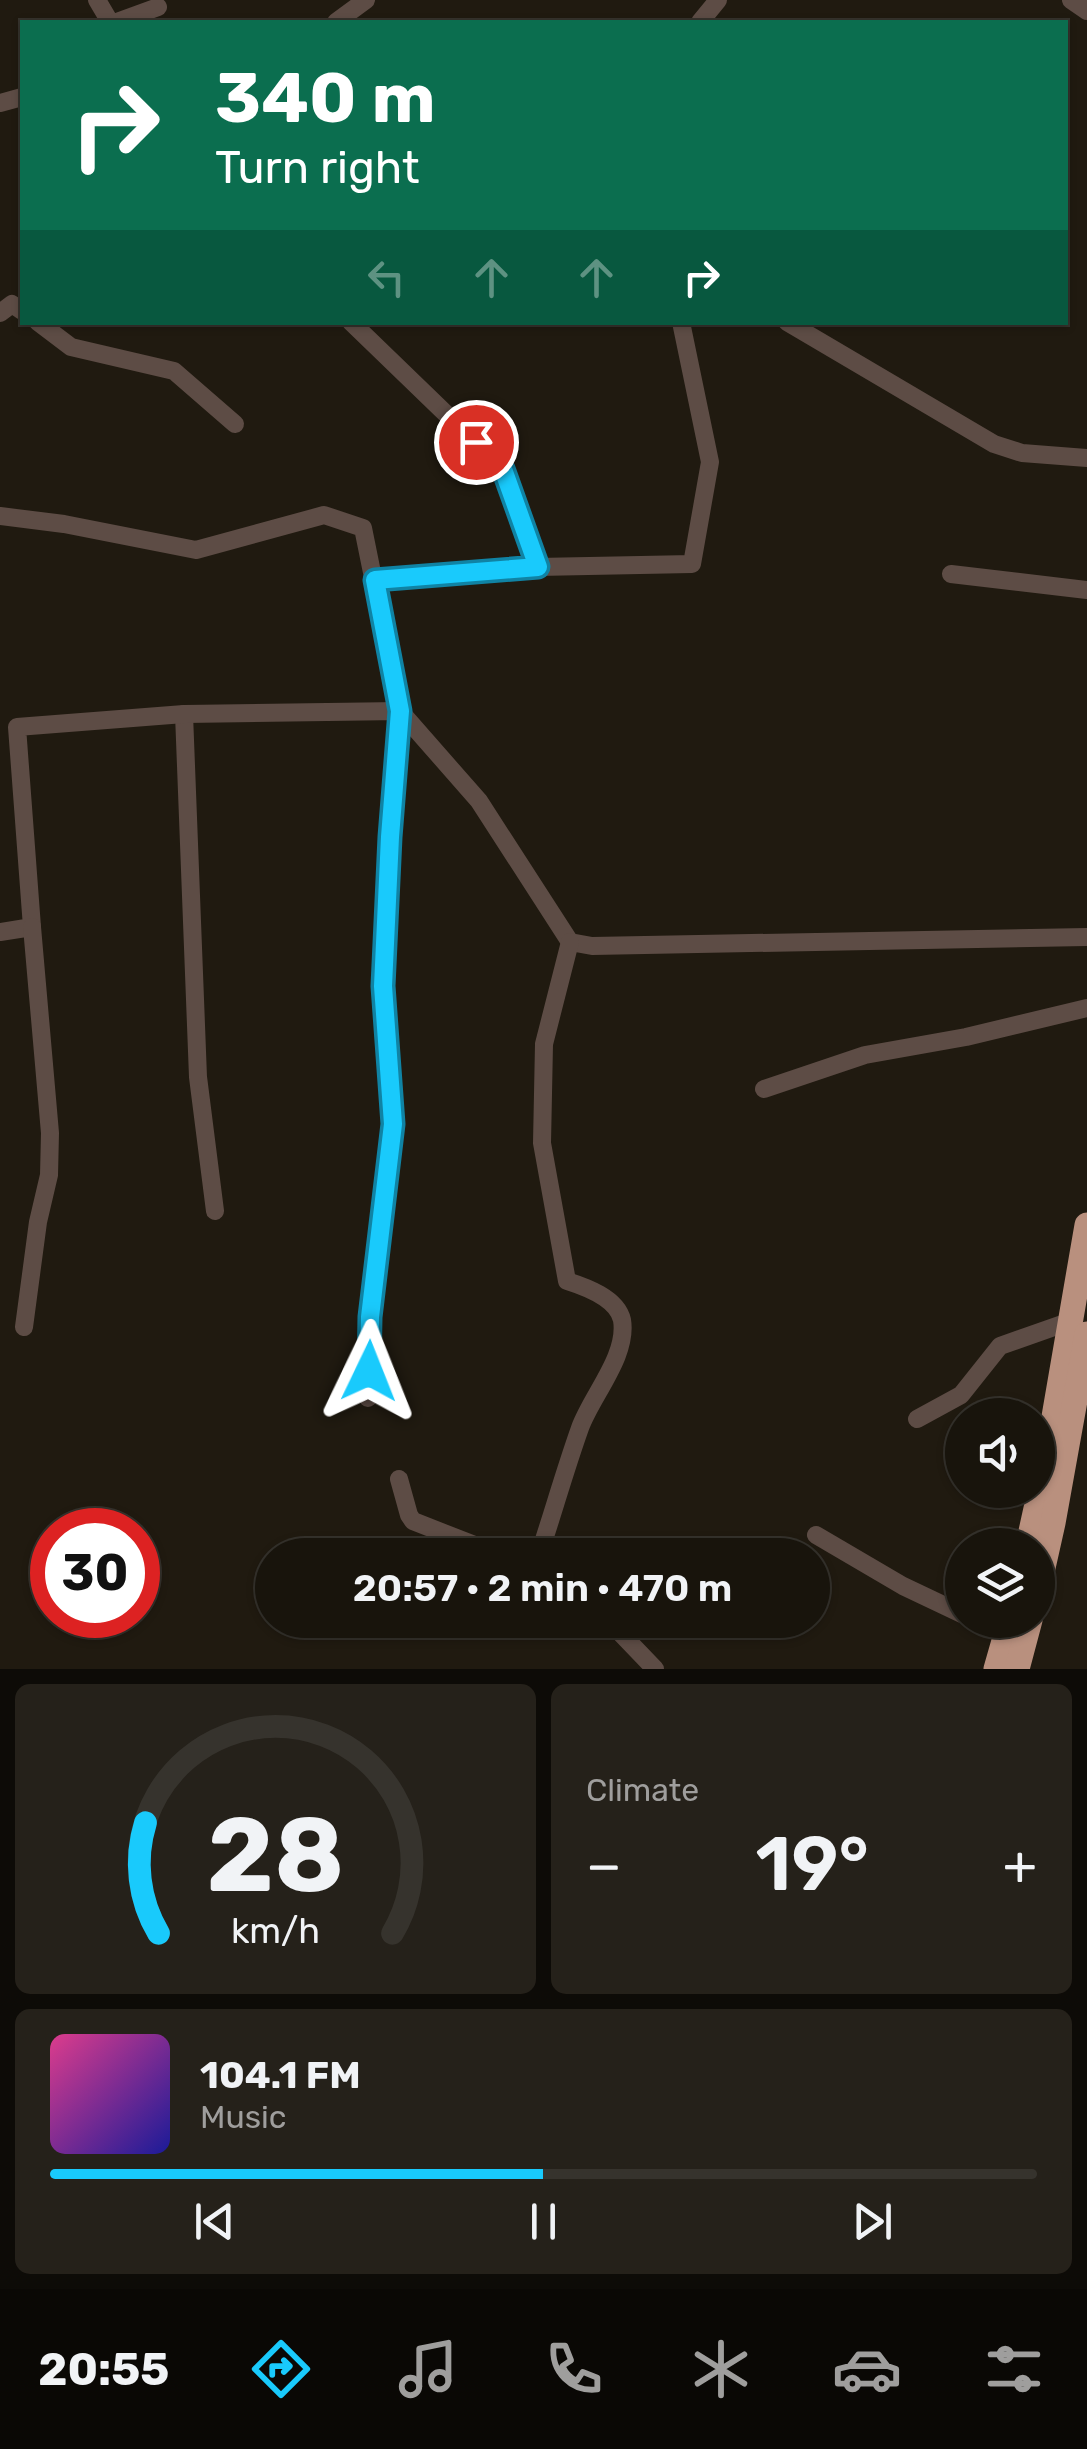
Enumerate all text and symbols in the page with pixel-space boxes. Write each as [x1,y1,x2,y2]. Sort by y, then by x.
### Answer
text: 340 m [215,57,436,140]
icon: right [50,60,180,190]
text: Turn right [215,141,419,194]
icon: left [359,250,414,305]
icon: ahead [464,250,519,305]
icon: ahead [569,250,624,305]
icon: right [674,250,729,305]
pin [434,400,519,485]
icon: arrive [449,415,504,470]
position arrow [317,1319,421,1423]
map controls [945,1398,1055,1638]
button: sound [945,1398,1055,1508]
speed limit sign: 30 [30,1508,160,1638]
button: layers [945,1528,1055,1638]
text: 20:57 · 2 min · 470 m [353,1565,732,1611]
text: Climate [586,1771,699,1809]
text: 28 [206,1794,345,1917]
text: 19° [756,1820,869,1909]
text: − [586,1833,622,1898]
text: + [1003,1833,1037,1898]
text: km/h [231,1910,320,1952]
text: 104.1 FM [200,2052,361,2098]
text: Music [200,2098,286,2136]
icon: previous [187,2194,242,2249]
icon: pause [516,2194,571,2249]
icon: next [845,2194,900,2249]
icon: directions [246,2334,316,2404]
icon: music [393,2334,463,2404]
icon: phone [539,2334,609,2404]
icon: climate [686,2334,756,2404]
icon: car [832,2334,902,2404]
icon: filters [979,2334,1049,2404]
text: 20:55 [38,2343,169,2396]

